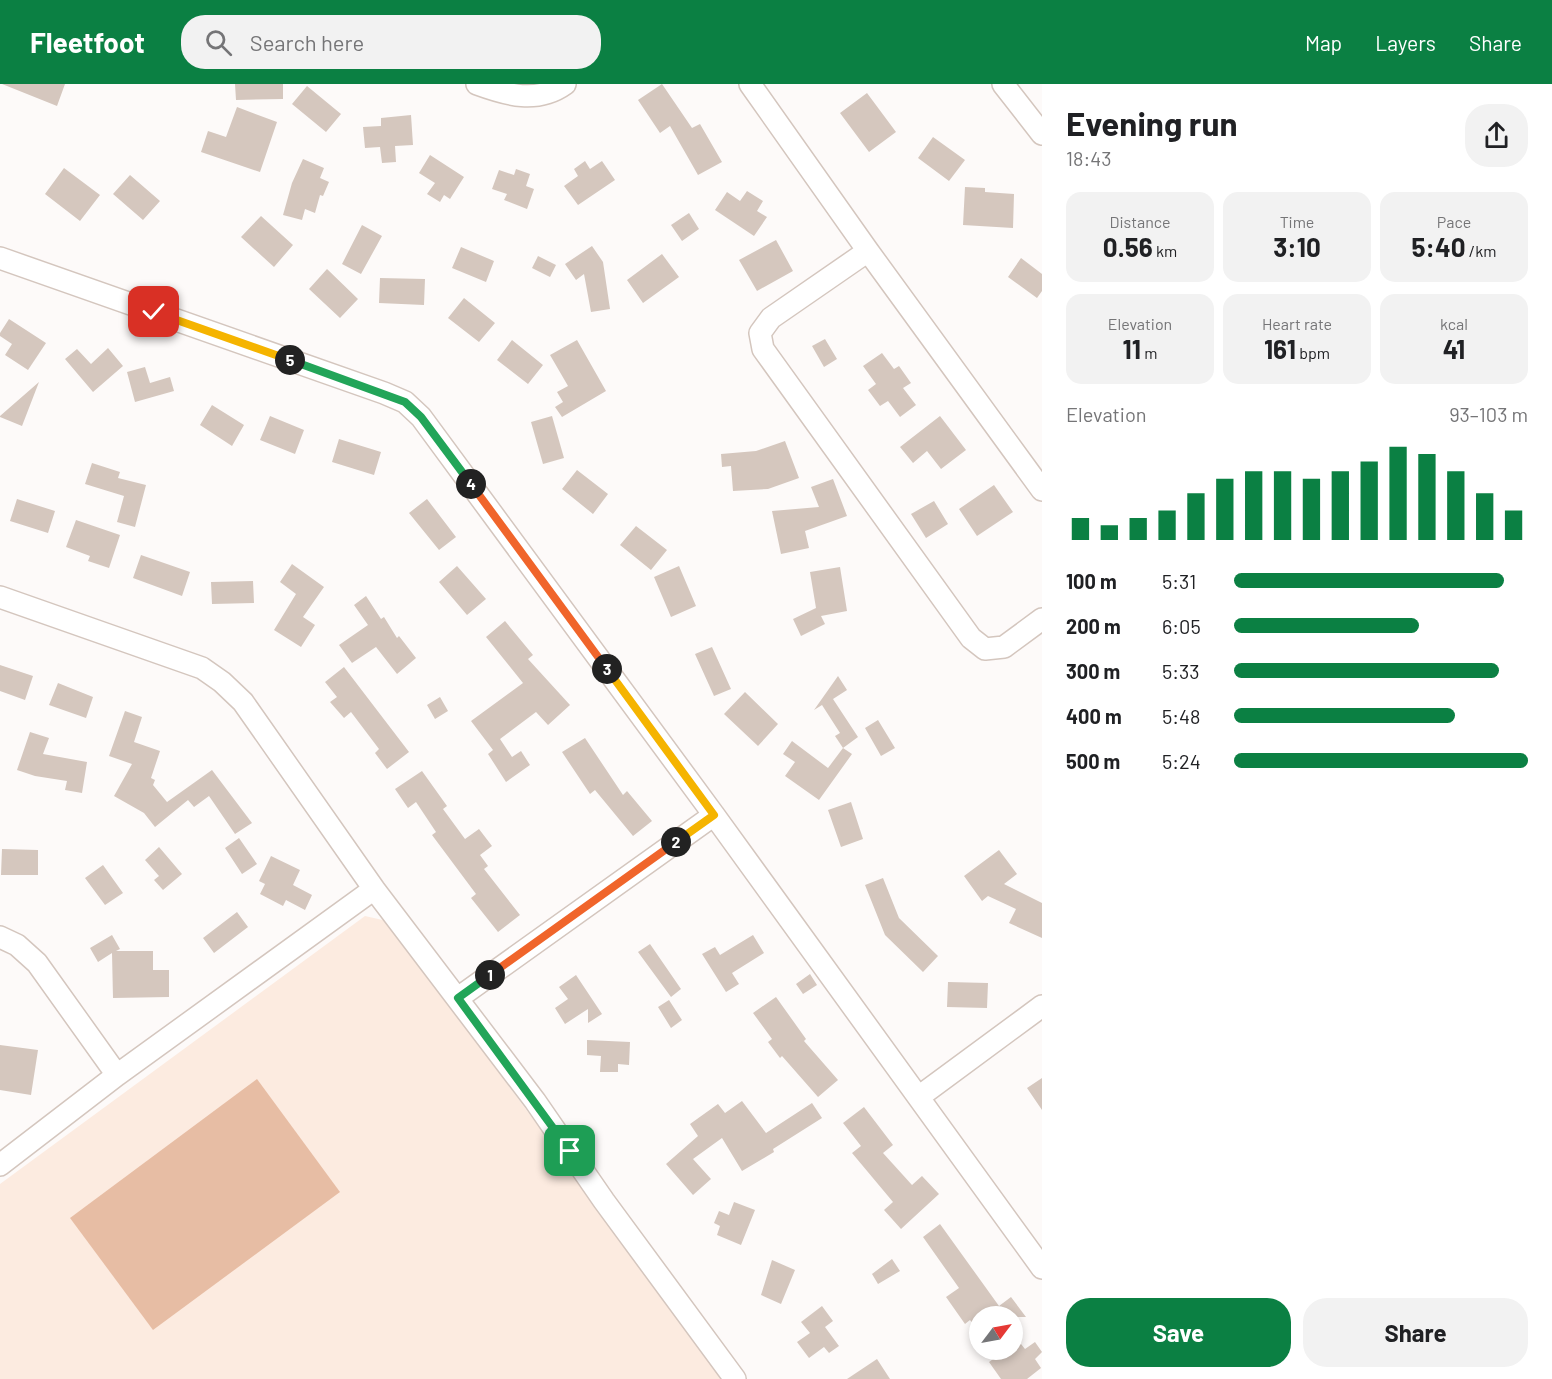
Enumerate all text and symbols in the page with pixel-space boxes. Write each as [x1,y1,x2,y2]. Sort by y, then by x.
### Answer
search box [181,15,601,69]
text: Fleetfoot [30,25,145,59]
icon: search [202,26,235,59]
text: Search here [250,29,364,55]
text: Map [1305,30,1342,55]
text: Layers [1375,30,1436,55]
text: Share [1469,30,1522,55]
text: Evening run [1066,103,1238,143]
button: share [1465,104,1528,167]
text: 18:43 [1066,146,1112,170]
text: Distance [1110,212,1170,231]
text: Time [1280,212,1314,231]
text: Pace [1437,212,1471,231]
text: 0.56 [1103,231,1153,262]
text: 3:10 [1273,231,1321,262]
text: 5:40 [1412,231,1466,262]
text: km [1153,241,1177,260]
text: /km [1466,241,1496,260]
pin [128,286,179,337]
icon: check [137,295,170,328]
text: Elevation [1108,314,1172,333]
text: Heart rate [1262,314,1332,333]
text: kcal [1440,314,1468,333]
text: 11 [1122,333,1141,364]
text: 161 [1264,333,1296,364]
text: 41 [1443,333,1465,364]
text: m [1141,343,1158,362]
text: bpm [1296,343,1330,362]
pin: 5 [275,345,305,375]
text: 5 [286,350,294,369]
text: Elevation [1066,402,1147,426]
text: 93–103 m [1449,402,1528,426]
pin: 4 [456,469,486,499]
text: 4 [466,474,476,493]
text: 100 m [1066,569,1117,593]
text: 5:31 [1162,569,1196,593]
text: 200 m [1066,614,1121,638]
text: 6:05 [1162,614,1201,638]
pin: 3 [592,654,622,684]
text: 3 [603,659,611,678]
text: 300 m [1066,659,1120,683]
text: 5:33 [1162,659,1200,683]
text: 400 m [1066,704,1122,728]
text: 5:48 [1162,704,1201,728]
text: 500 m [1066,749,1120,773]
text: 5:24 [1162,749,1201,773]
pin: 2 [661,827,691,857]
text: 2 [672,832,680,851]
pin: 1 [475,960,505,990]
text: 1 [487,965,493,984]
pin [544,1125,595,1176]
icon: arrive [553,1134,586,1167]
button: Save [1066,1298,1291,1367]
button: Share [1303,1298,1528,1367]
north arrow [969,1306,1023,1360]
map controls [969,1306,1023,1360]

